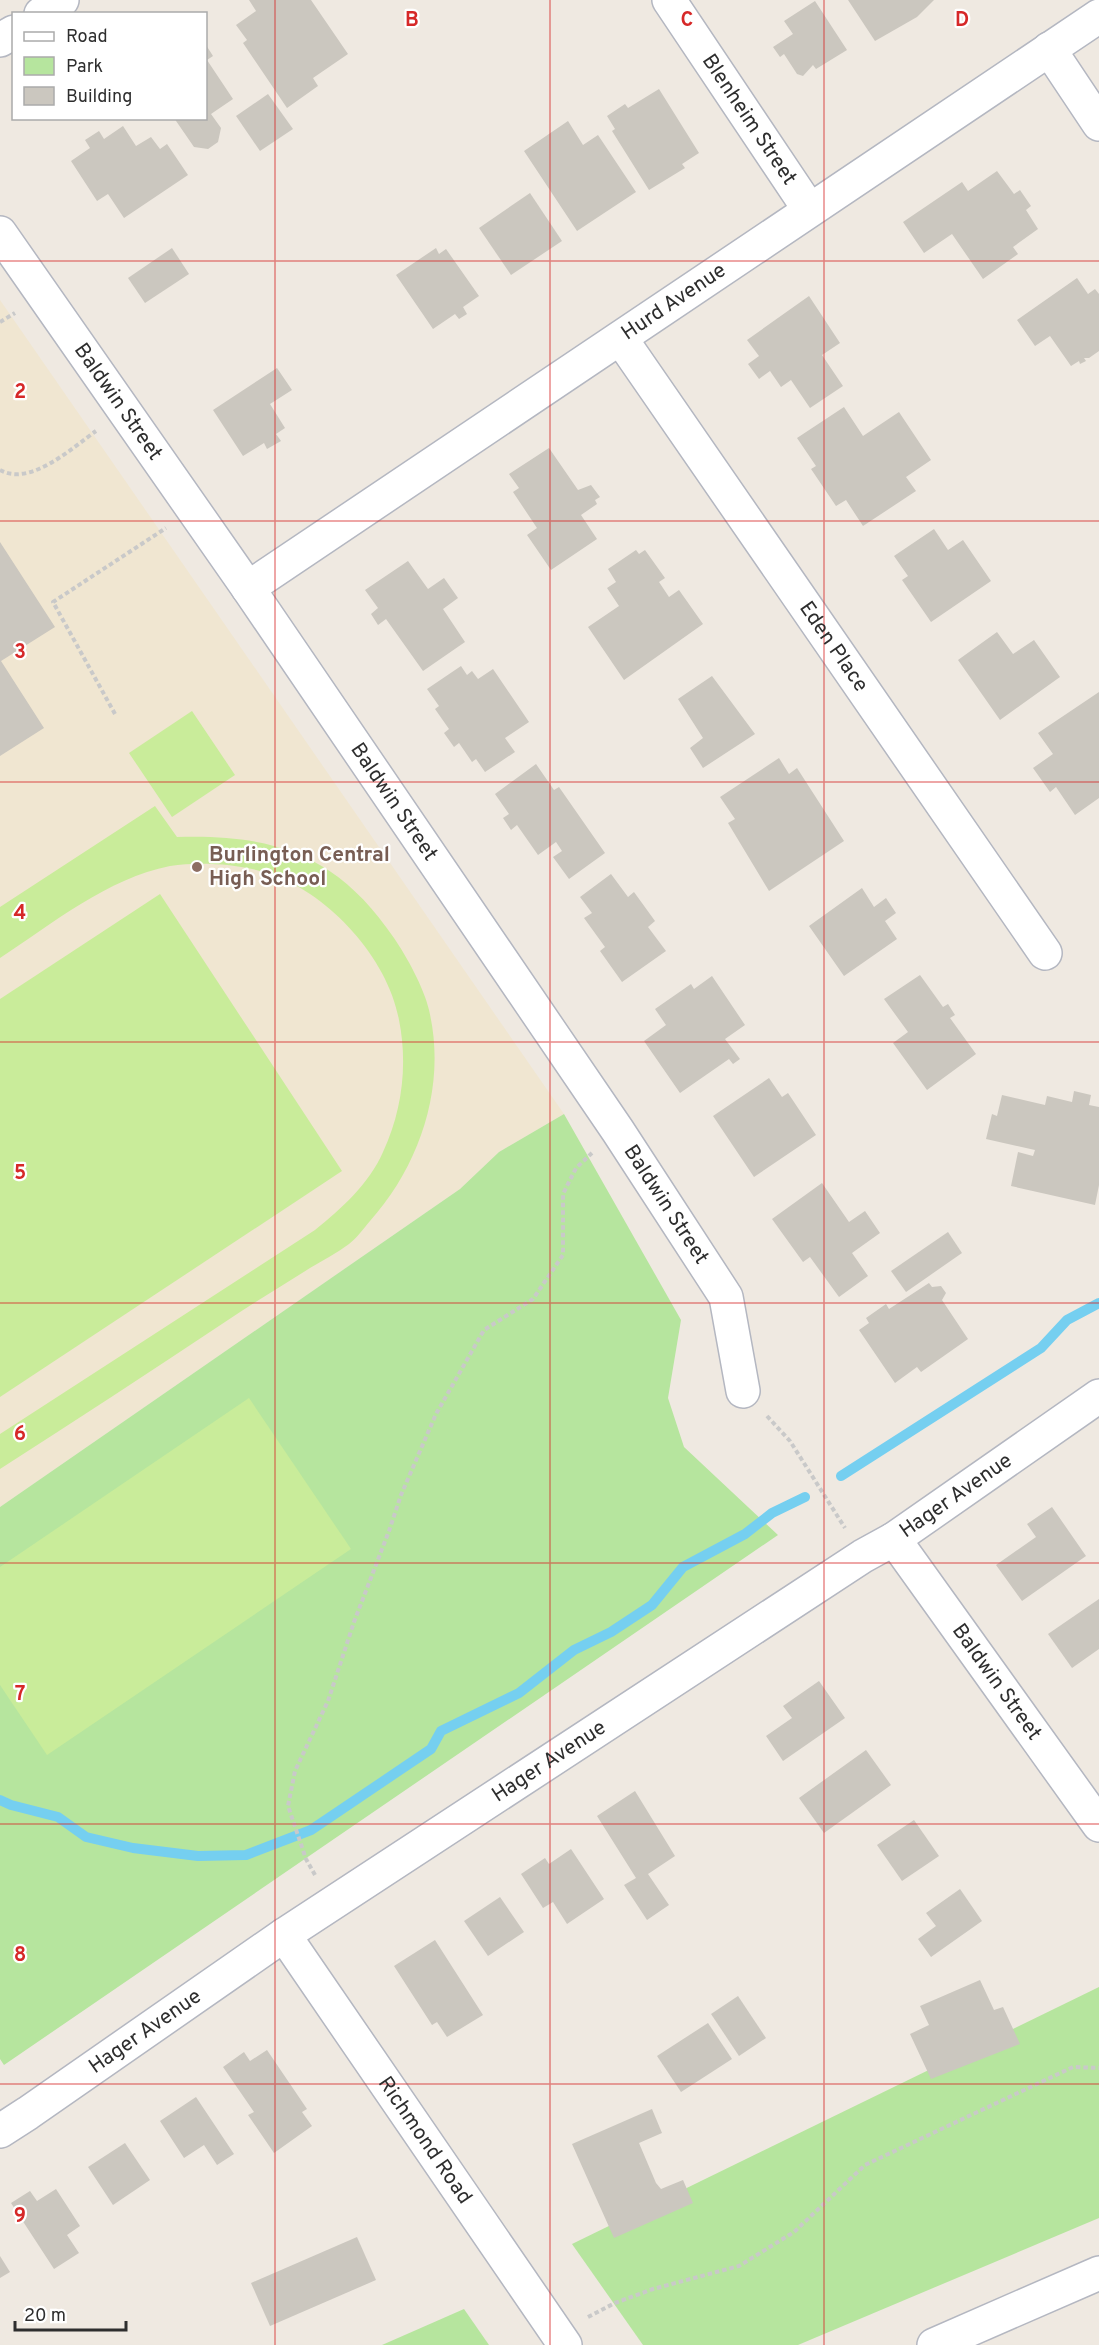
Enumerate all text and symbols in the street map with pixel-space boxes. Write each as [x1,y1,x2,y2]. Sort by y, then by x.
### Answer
text: B [405,8,419,34]
text: C [681,8,693,34]
text: D [955,8,969,34]
legend [12,12,207,120]
text: Road [66,26,108,49]
street label: Blenheim Street [696,49,803,190]
text: Park [66,56,103,79]
text: Building [66,86,132,109]
street label: Hurd Avenue [616,257,731,347]
street label: Baldwin Street [68,338,168,466]
text: 2 [14,380,26,406]
street label: Eden Place [793,596,874,697]
text: 3 [14,640,26,666]
street label: Baldwin Street [344,738,444,866]
place label: Burlington Central High School [209,842,390,893]
marker: Burlington Central High School [190,860,204,874]
text: 4 [14,901,26,927]
street label: Baldwin Street [617,1140,715,1270]
text: 5 [14,1161,26,1187]
text: 6 [14,1422,26,1448]
street label: Hager Avenue [894,1447,1017,1544]
street label: Baldwin Street [946,1618,1048,1746]
text: 7 [15,1682,25,1708]
street label: Hager Avenue [487,1714,611,1809]
text: 8 [14,1943,26,1969]
street label: Hager Avenue [84,1983,207,2080]
street label: Richmond Road [371,2071,478,2210]
text: 9 [14,2204,26,2230]
scale bar [15,2294,126,2332]
text: 20 m [24,2305,66,2328]

